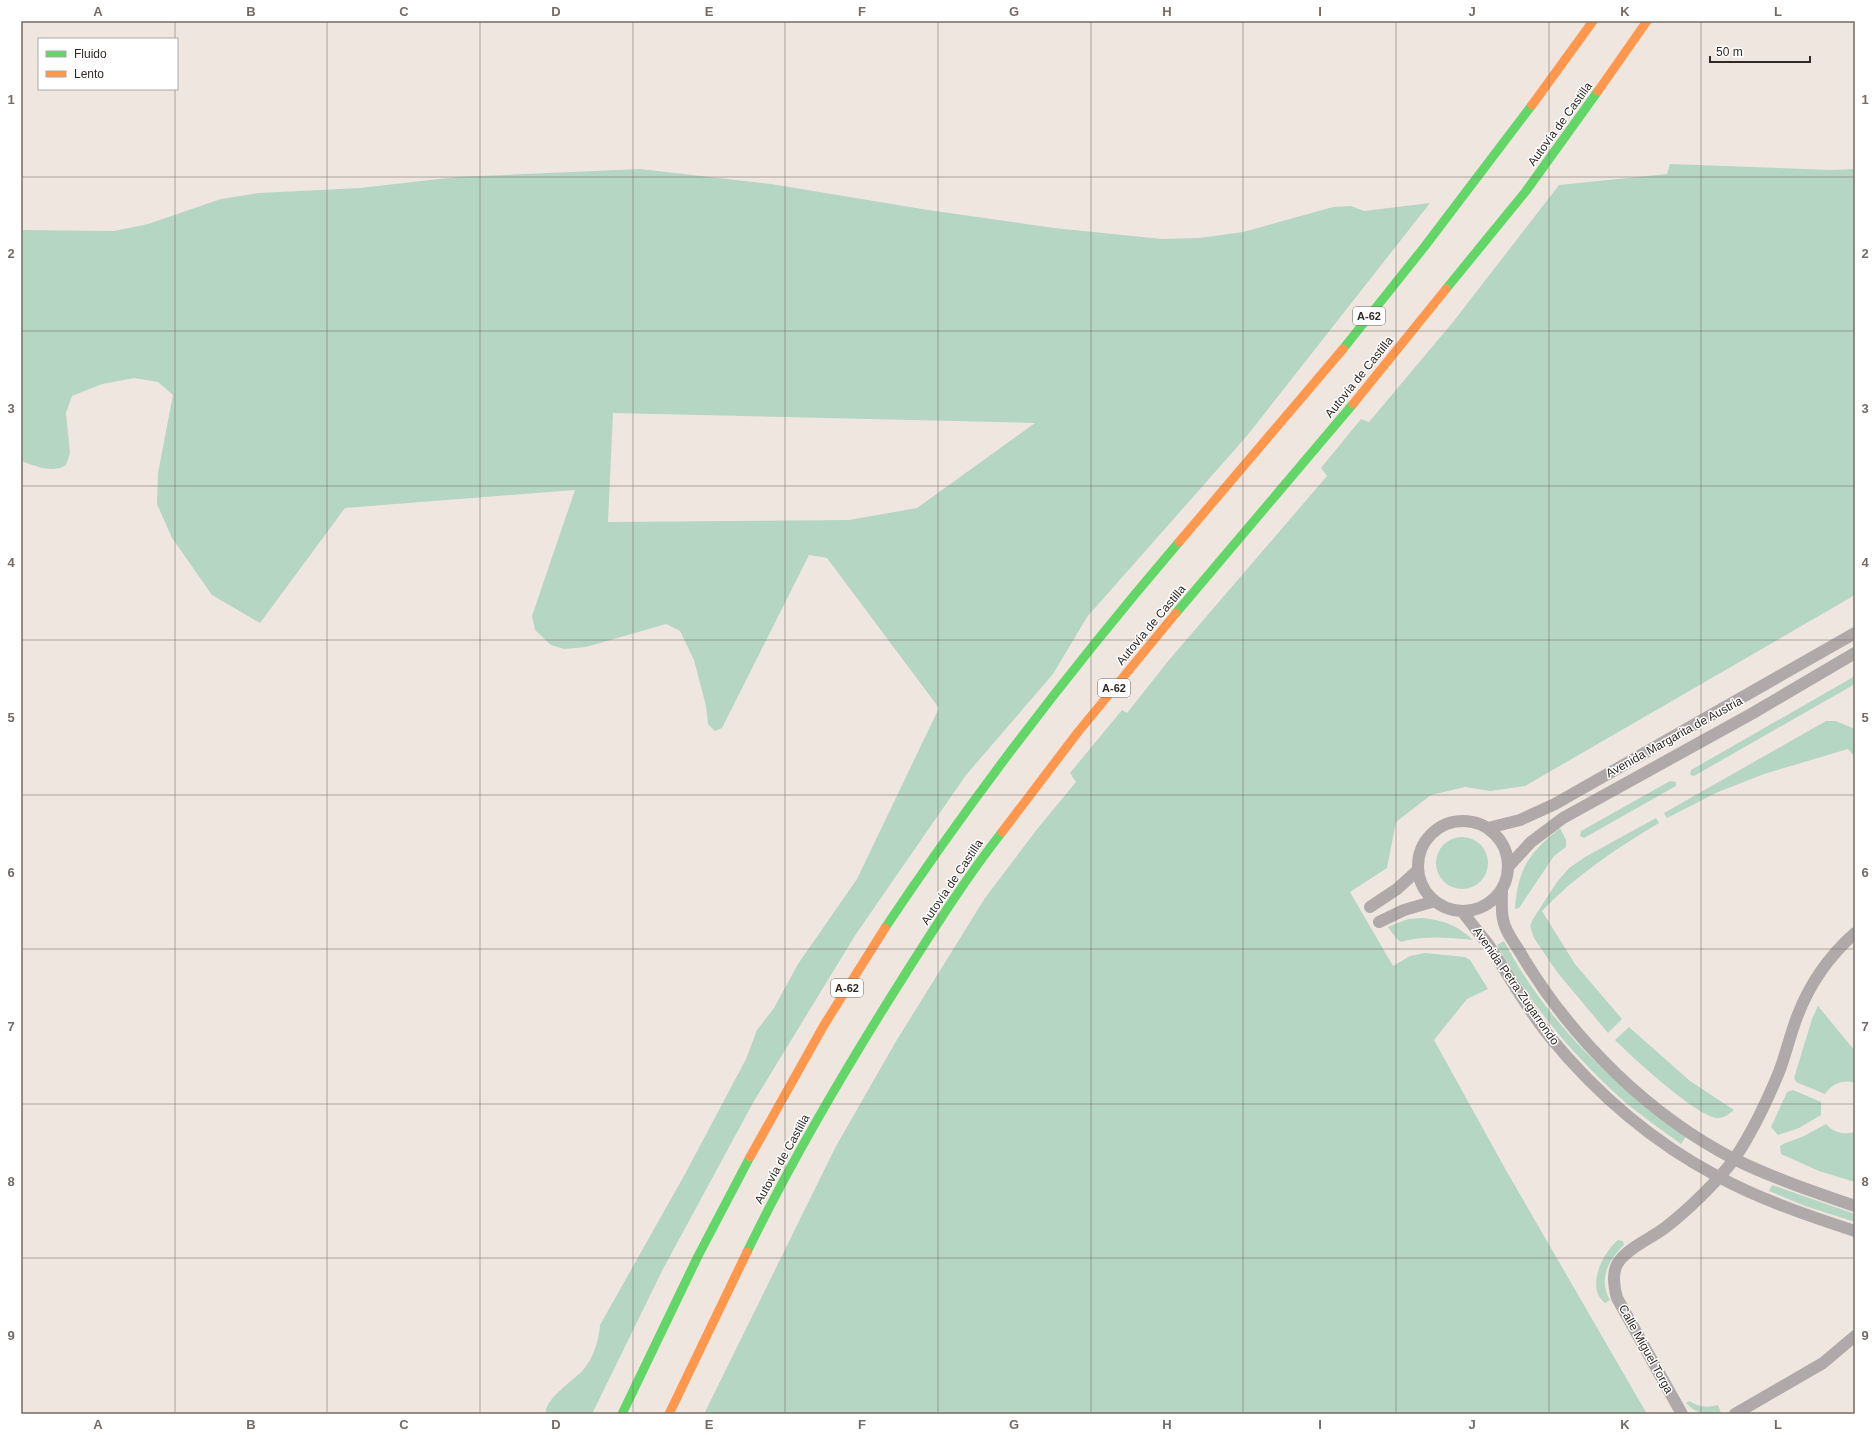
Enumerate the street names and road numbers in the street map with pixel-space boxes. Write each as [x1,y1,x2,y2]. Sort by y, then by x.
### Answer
street label: Autovía de Castilla [1525,79,1595,169]
road number: A-62 [1353,307,1385,325]
street label: Autovía de Castilla [1322,333,1396,420]
street label: Autovía de Castilla [1113,582,1189,668]
road number: A-62 [1098,679,1130,697]
street label: Avenida Margarita de Austria [1603,693,1745,780]
street label: Autovía de Castilla [918,836,986,927]
street label: Avenida Petra Zugarrondo [1470,924,1562,1048]
road number: A-62 [831,979,863,997]
street label: Autovía de Castilla [752,1112,813,1206]
street label: Calle Miguel Torga [1616,1302,1676,1396]

